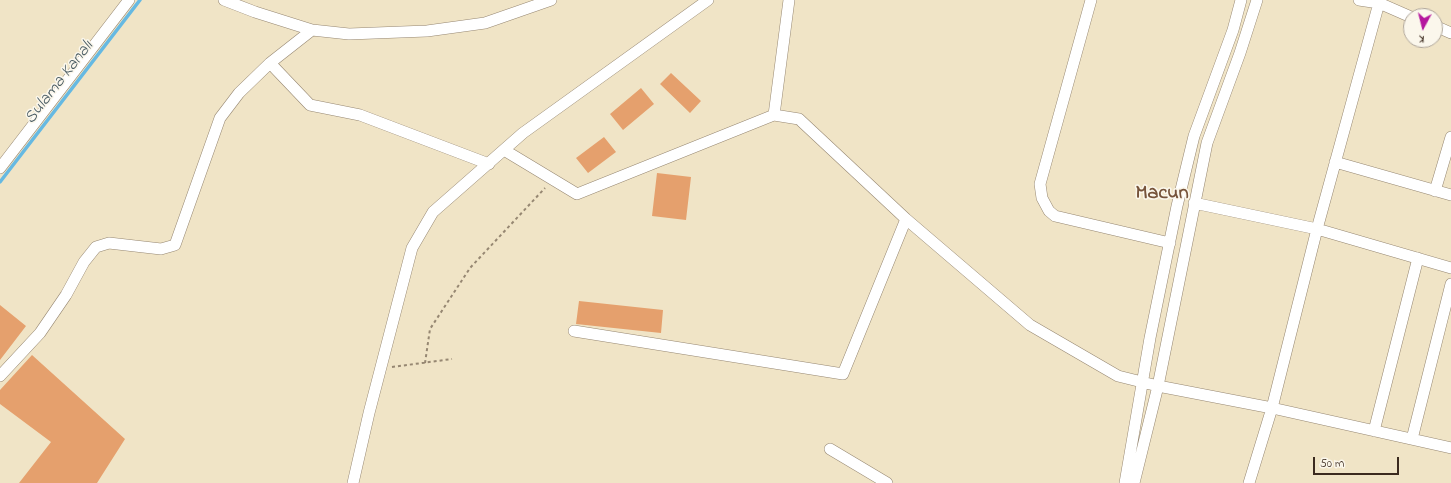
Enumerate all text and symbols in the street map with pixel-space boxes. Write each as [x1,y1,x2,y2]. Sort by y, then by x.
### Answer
north arrow [1403,8,1443,48]
text: K [1418,31,1425,47]
water label: Sulama Kanalı [21,37,99,129]
district label: Macun [1135,183,1189,207]
scale bar [1315,449,1401,475]
text: 50 m [1320,455,1344,473]

